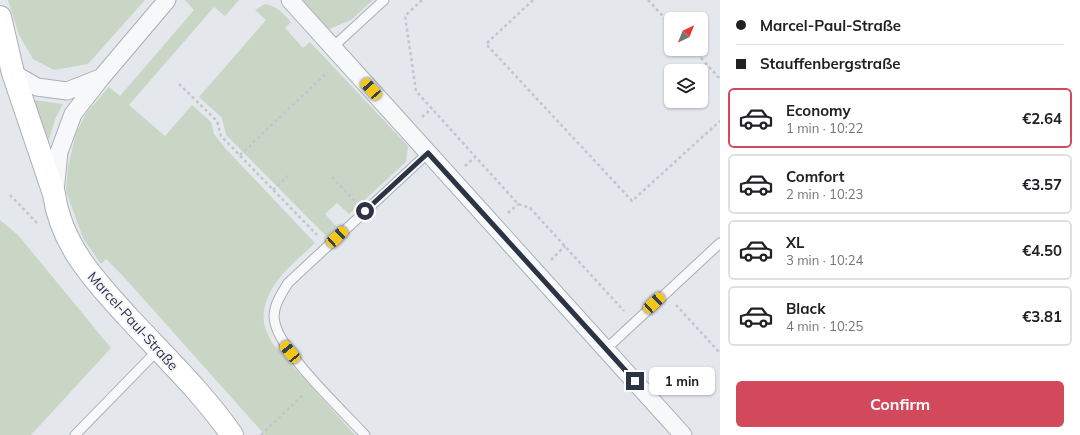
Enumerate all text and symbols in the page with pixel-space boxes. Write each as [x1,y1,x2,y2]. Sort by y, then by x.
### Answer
north arrow [664,12,708,56]
map controls [664,12,708,108]
text: Marcel-Paul-Straße [760,16,901,35]
text: Stauffenbergstraße [760,54,901,73]
button: layers [664,64,708,108]
car [359,76,383,102]
icon: car [738,100,774,136]
text: Economy [786,101,851,120]
text: €2.64 [1022,109,1062,128]
text: 1 min · 10:22 [786,120,863,136]
icon: car [738,166,774,202]
text: Comfort [786,167,844,186]
text: €3.57 [1022,175,1062,194]
text: 2 min · 10:23 [786,186,863,202]
route start [356,202,374,220]
car [324,224,350,250]
icon: car [738,232,774,268]
text: XL [786,233,804,252]
text: €4.50 [1022,241,1062,260]
text: 3 min · 10:24 [786,252,863,268]
street label: Marcel-Paul-Straße [84,268,182,374]
car [641,290,667,316]
icon: car [738,298,774,334]
text: Black [786,299,825,318]
text: €3.81 [1022,307,1062,326]
text: 4 min · 10:25 [786,318,863,334]
car [278,339,302,365]
callout: 1 min [649,367,715,395]
route end [626,372,644,390]
text: 1 min [665,373,699,389]
button: Confirm [736,381,1064,427]

